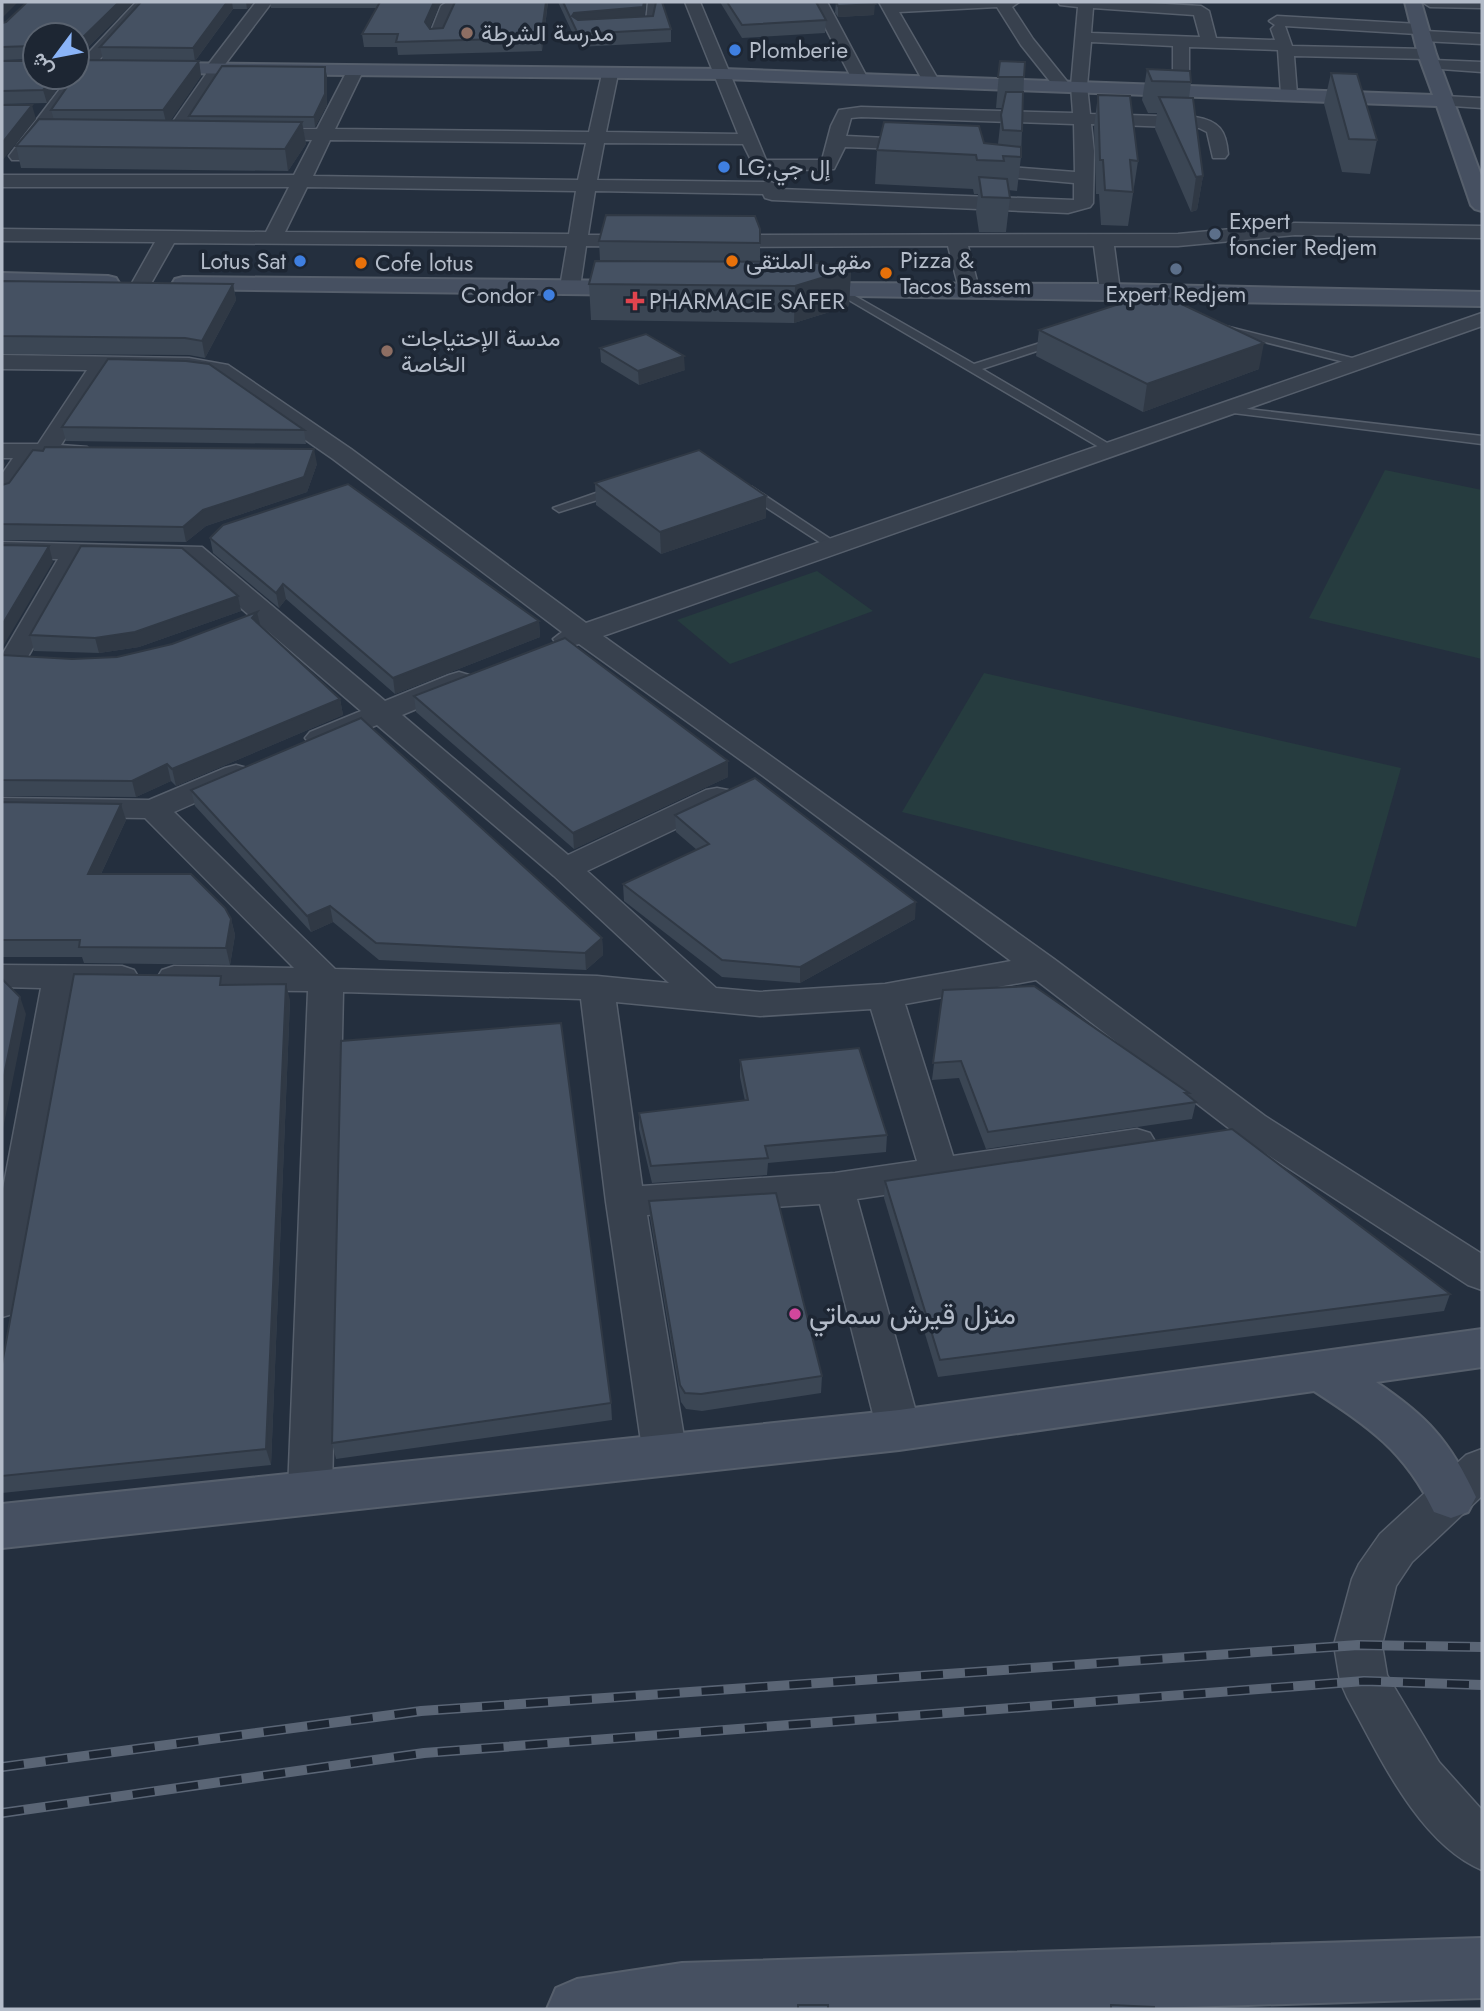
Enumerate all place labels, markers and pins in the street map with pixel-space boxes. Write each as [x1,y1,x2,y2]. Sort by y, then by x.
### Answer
place label: مدرسة الشرطة [481,16,614,50]
marker: مدرسة الشرطة [459,25,475,41]
place label: Plomberie [749,33,848,67]
marker: Plomberie [727,42,743,58]
place label: LG;إل جي [738,150,830,186]
marker: LG;إل جي [716,159,732,175]
place label: Expert foncier Redjem [1229,204,1377,264]
marker: Expert foncier Redjem [1207,226,1223,242]
place label: Pizza & Tacos Bassem [900,243,1031,303]
place label: Lotus Sat [200,244,286,278]
place label: مقهى الملتقى [746,244,872,278]
place label: Cofe lotus [375,246,473,280]
marker: Lotus Sat [292,253,308,269]
marker: مقهى الملتقى [724,253,740,269]
marker: Cofe lotus [353,255,369,271]
marker: Expert Redjem [1168,261,1184,277]
marker: Pizza & Tacos Bassem [878,265,894,281]
place label: Expert Redjem [1106,277,1246,311]
place label: Condor [461,278,535,312]
place label: PHARMACIE SAFER [649,284,845,318]
marker: Condor [541,287,557,303]
marker: PHARMACIE SAFER [627,293,643,309]
place label: مدسة الإحتياجات الخاصة [401,321,560,381]
marker: مدسة الإحتياجات الخاصة [379,343,395,359]
place label: منزل قيرش سماتي [809,1294,1016,1337]
marker: منزل قيرش سماتي [787,1306,803,1322]

